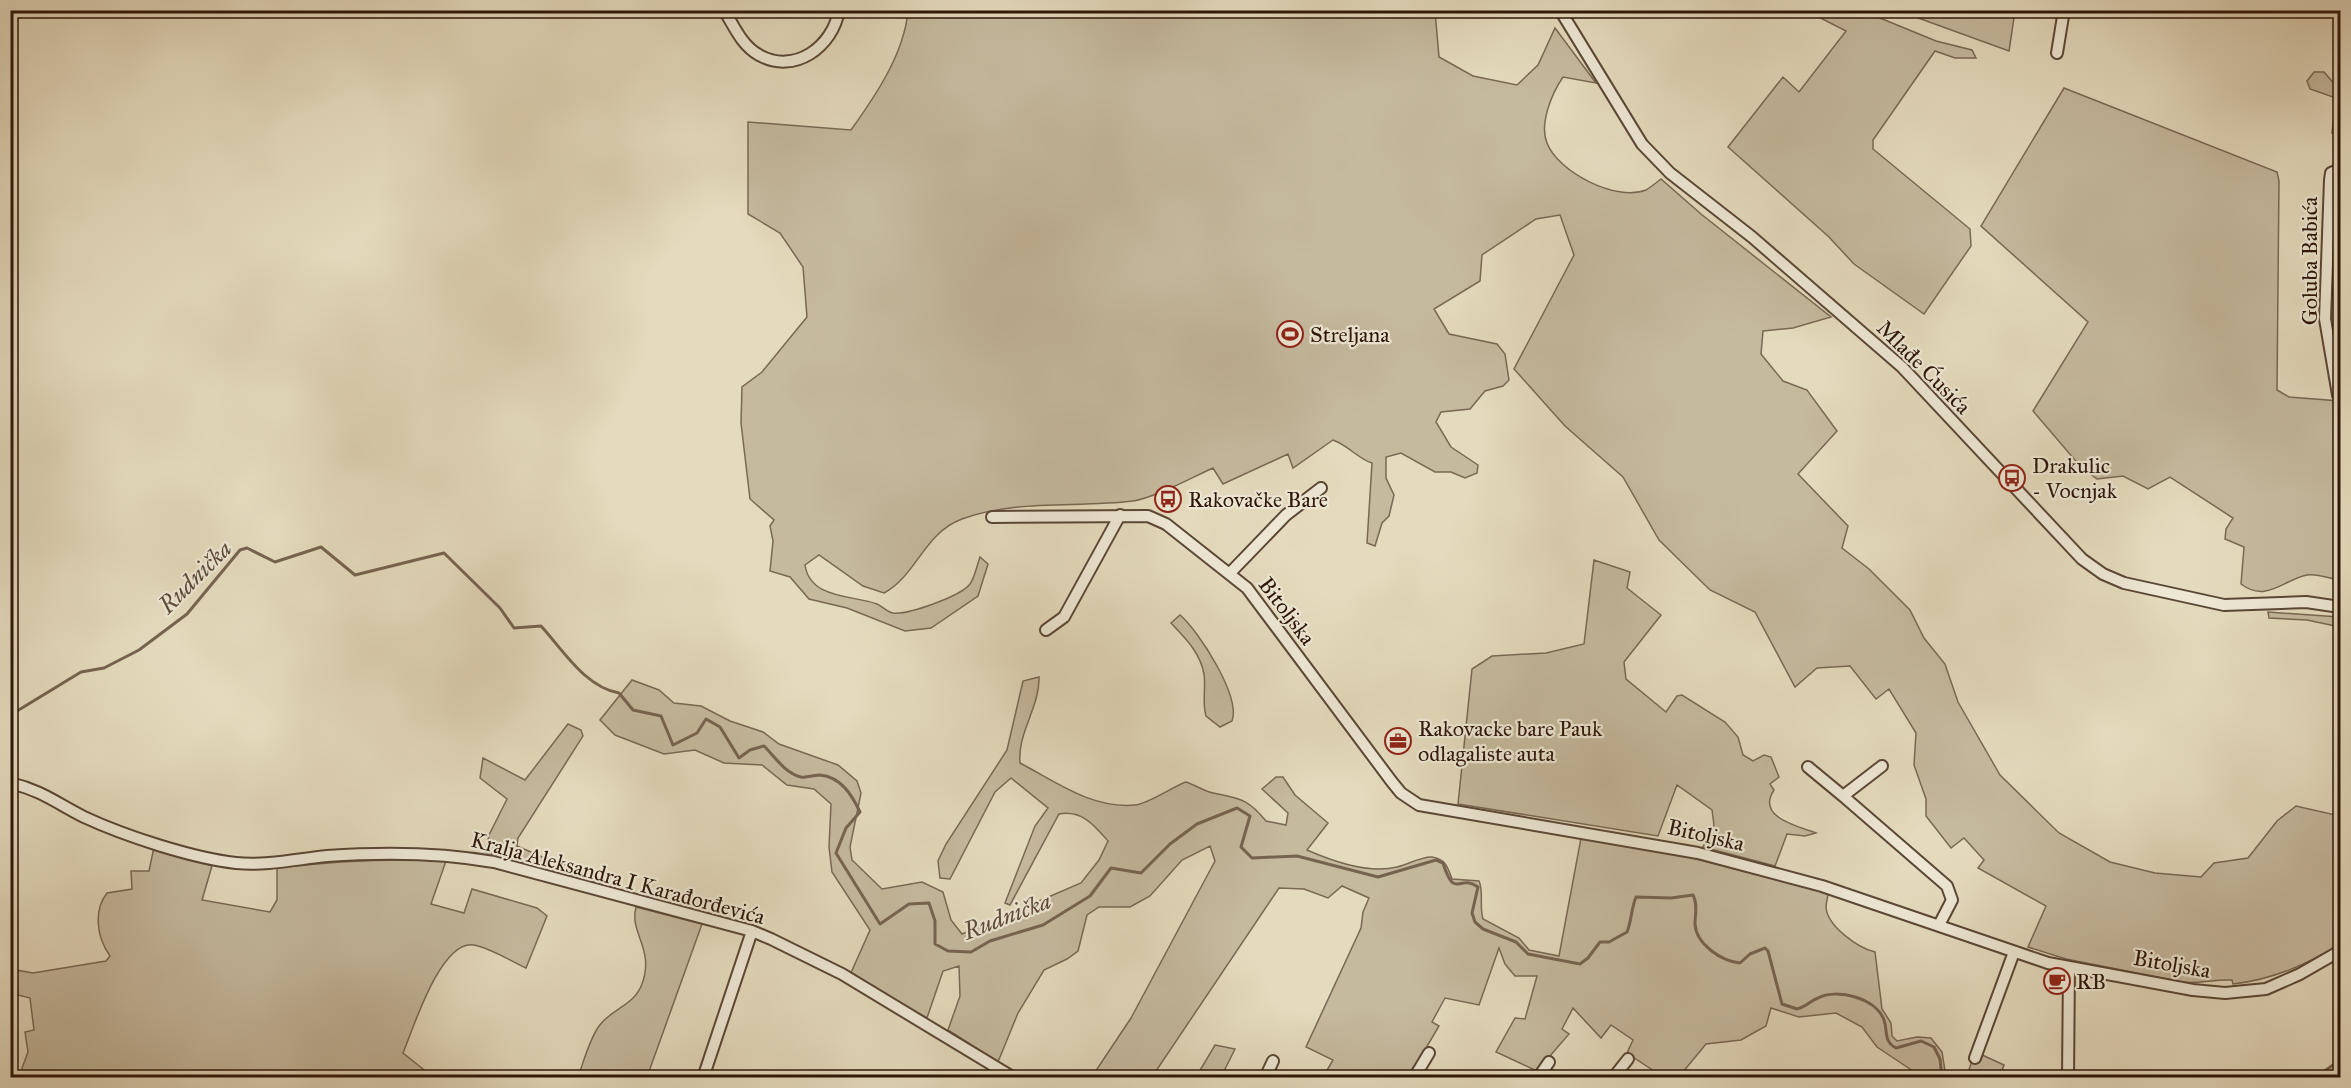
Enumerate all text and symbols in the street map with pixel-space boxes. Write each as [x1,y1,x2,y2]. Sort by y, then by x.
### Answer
street label: Goluba Babića [2296,196,2323,325]
street label: Mlađe Ćusića [1871,314,1977,420]
sports icon: Streljana [1275,319,1305,349]
place label: Streljana [1310,321,1390,348]
place label: Drakulic - Vocnjak [2032,452,2118,504]
bus stop icon: Drakulic - Vocnjak [1997,463,2027,493]
bus stop icon: Rakovačke Bare [1153,484,1183,514]
place label: Rakovačke Bare [1188,486,1328,513]
water label: Rudnička [151,534,238,621]
street label: Bitoljska [1253,572,1322,651]
place label: Rakovacke bare Pauk odlagaliste auta [1418,715,1603,767]
office icon: Rakovacke bare Pauk odlagaliste auta [1383,726,1413,756]
street label: Bitoljska [1665,813,1748,857]
street label: Kralja Aleksandra I Karađorđevića [468,826,769,930]
water label: Rudnička [958,886,1055,947]
street label: Bitoljska [2131,944,2214,984]
cafe icon: RB [2042,966,2072,996]
place label: RB [2076,968,2106,995]

